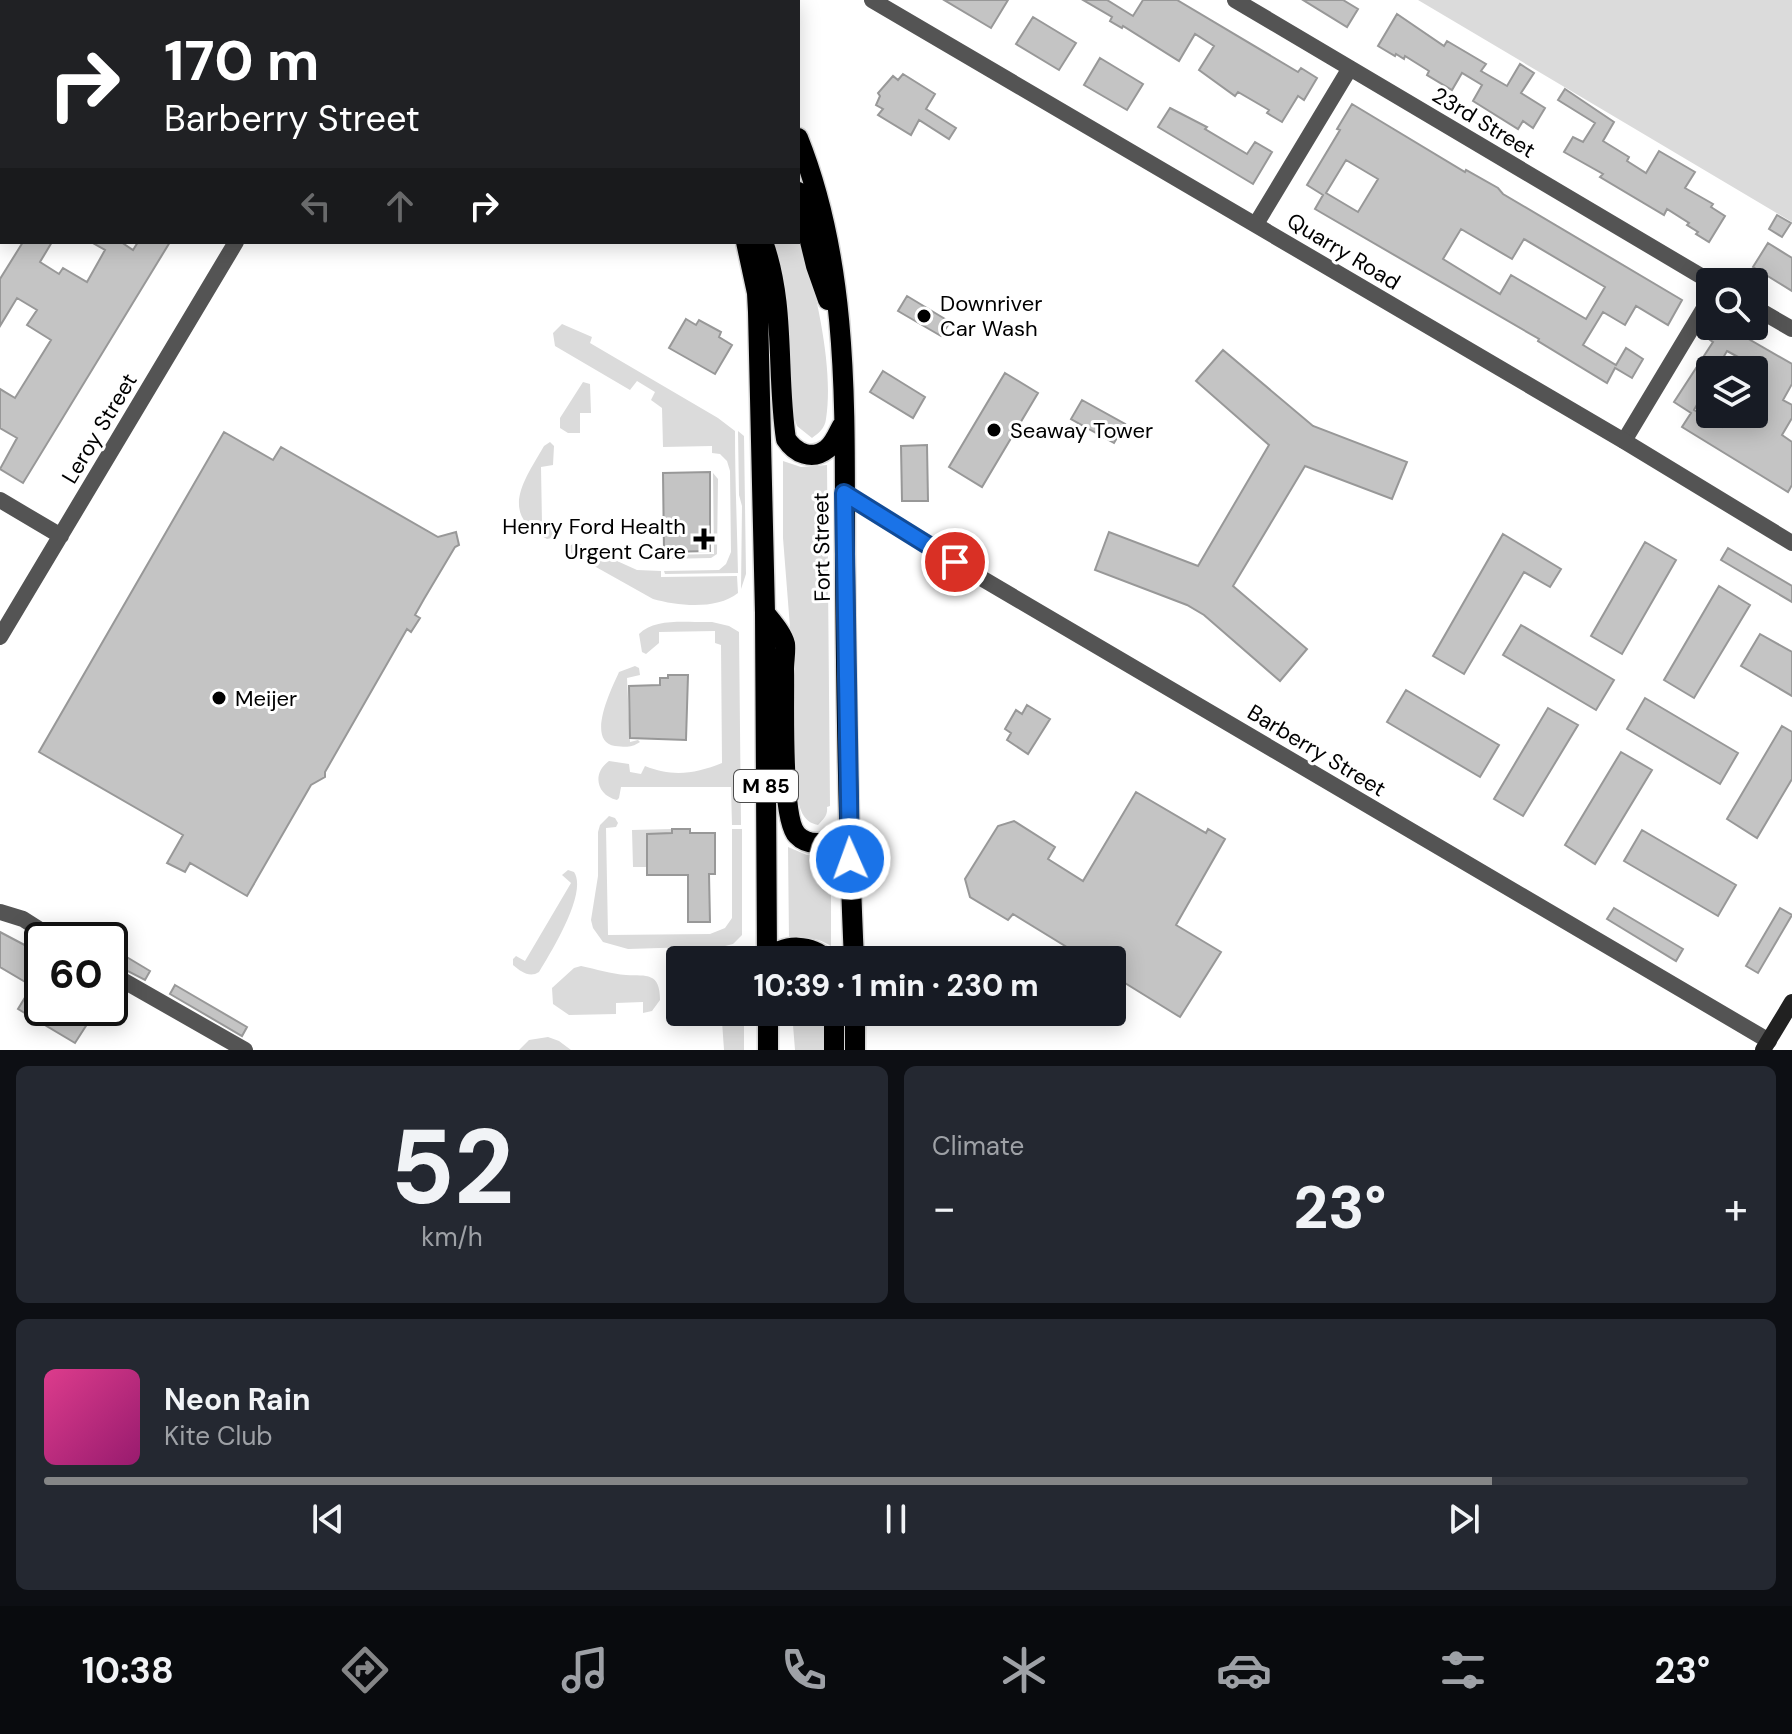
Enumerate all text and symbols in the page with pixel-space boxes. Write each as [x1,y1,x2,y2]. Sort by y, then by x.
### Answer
text: 170 m [164,24,319,97]
icon: right [32,32,136,136]
street label: 23rd Street [1427,80,1541,165]
text: Barberry Street [164,95,420,142]
icon: left [294,184,338,228]
icon: ahead [378,184,422,228]
icon: right [462,184,506,228]
street label: Quarry Road [1282,206,1406,297]
map controls [1696,268,1768,428]
button: search [1696,268,1768,340]
place label: Downriver Car Wash [940,289,1042,343]
marker: Downriver Car Wash [915,307,933,325]
button: layers [1696,356,1768,428]
street label: Leroy Street [55,368,144,489]
place label: Seaway Tower [1010,416,1153,445]
marker: Seaway Tower [985,421,1003,439]
street label: Fort Street [806,492,837,602]
place label: Henry Ford Health Urgent Care [502,512,686,566]
marker: Henry Ford Health Urgent Care [693,528,715,550]
pin [921,528,989,596]
icon: arrive [933,540,977,584]
place label: Meijer [235,684,297,713]
marker: Meijer [210,689,228,707]
street label: Barberry Street [1242,698,1391,803]
road number: M 85 [734,770,798,802]
position arrow [808,817,892,901]
speed limit sign: 60 [24,922,128,1026]
text: 10:39 · 1 min · 230 m [753,966,1039,1005]
text: 52 [390,1100,514,1235]
text: Climate [932,1129,1024,1163]
text: 23° [1294,1168,1386,1247]
text: − [932,1179,956,1237]
text: + [1724,1179,1748,1237]
text: km/h [421,1220,483,1254]
text: Neon Rain [164,1380,310,1419]
text: Kite Club [164,1419,273,1453]
icon: previous [306,1497,350,1541]
icon: pause [874,1497,918,1541]
icon: next [1442,1497,1486,1541]
icon: directions [337,1642,393,1698]
icon: music [557,1642,613,1698]
icon: phone [776,1642,832,1698]
icon: climate [996,1642,1052,1698]
icon: car [1216,1642,1272,1698]
icon: filters [1435,1642,1491,1698]
text: 10:38 [82,1647,174,1694]
text: 23° [1655,1647,1710,1694]

